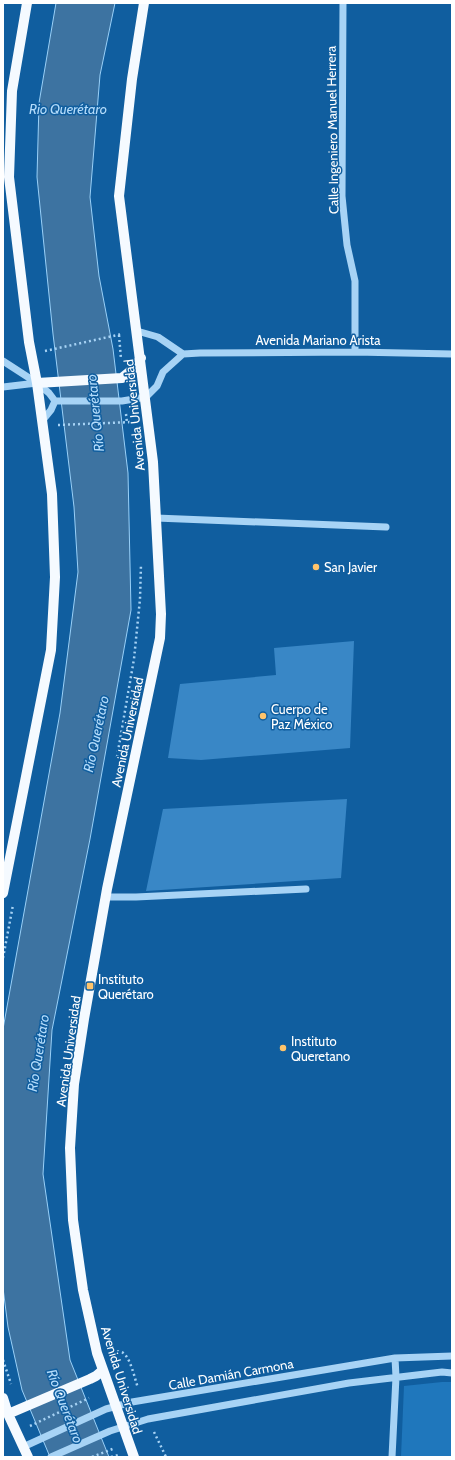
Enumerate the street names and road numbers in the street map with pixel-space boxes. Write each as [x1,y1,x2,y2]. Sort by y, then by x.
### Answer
street label: Calle Ingeniero Manuel Herrera [323,45,341,214]
street label: Avenida Mariano Arista [256,332,381,348]
street label: Avenida Universidad [120,358,148,472]
street label: Avenida Universidad [108,676,146,788]
street label: Avenida Universidad [52,994,84,1108]
street label: Avenida Universidad [98,1324,146,1436]
street label: Calle Damián Carmona [167,1355,295,1393]

